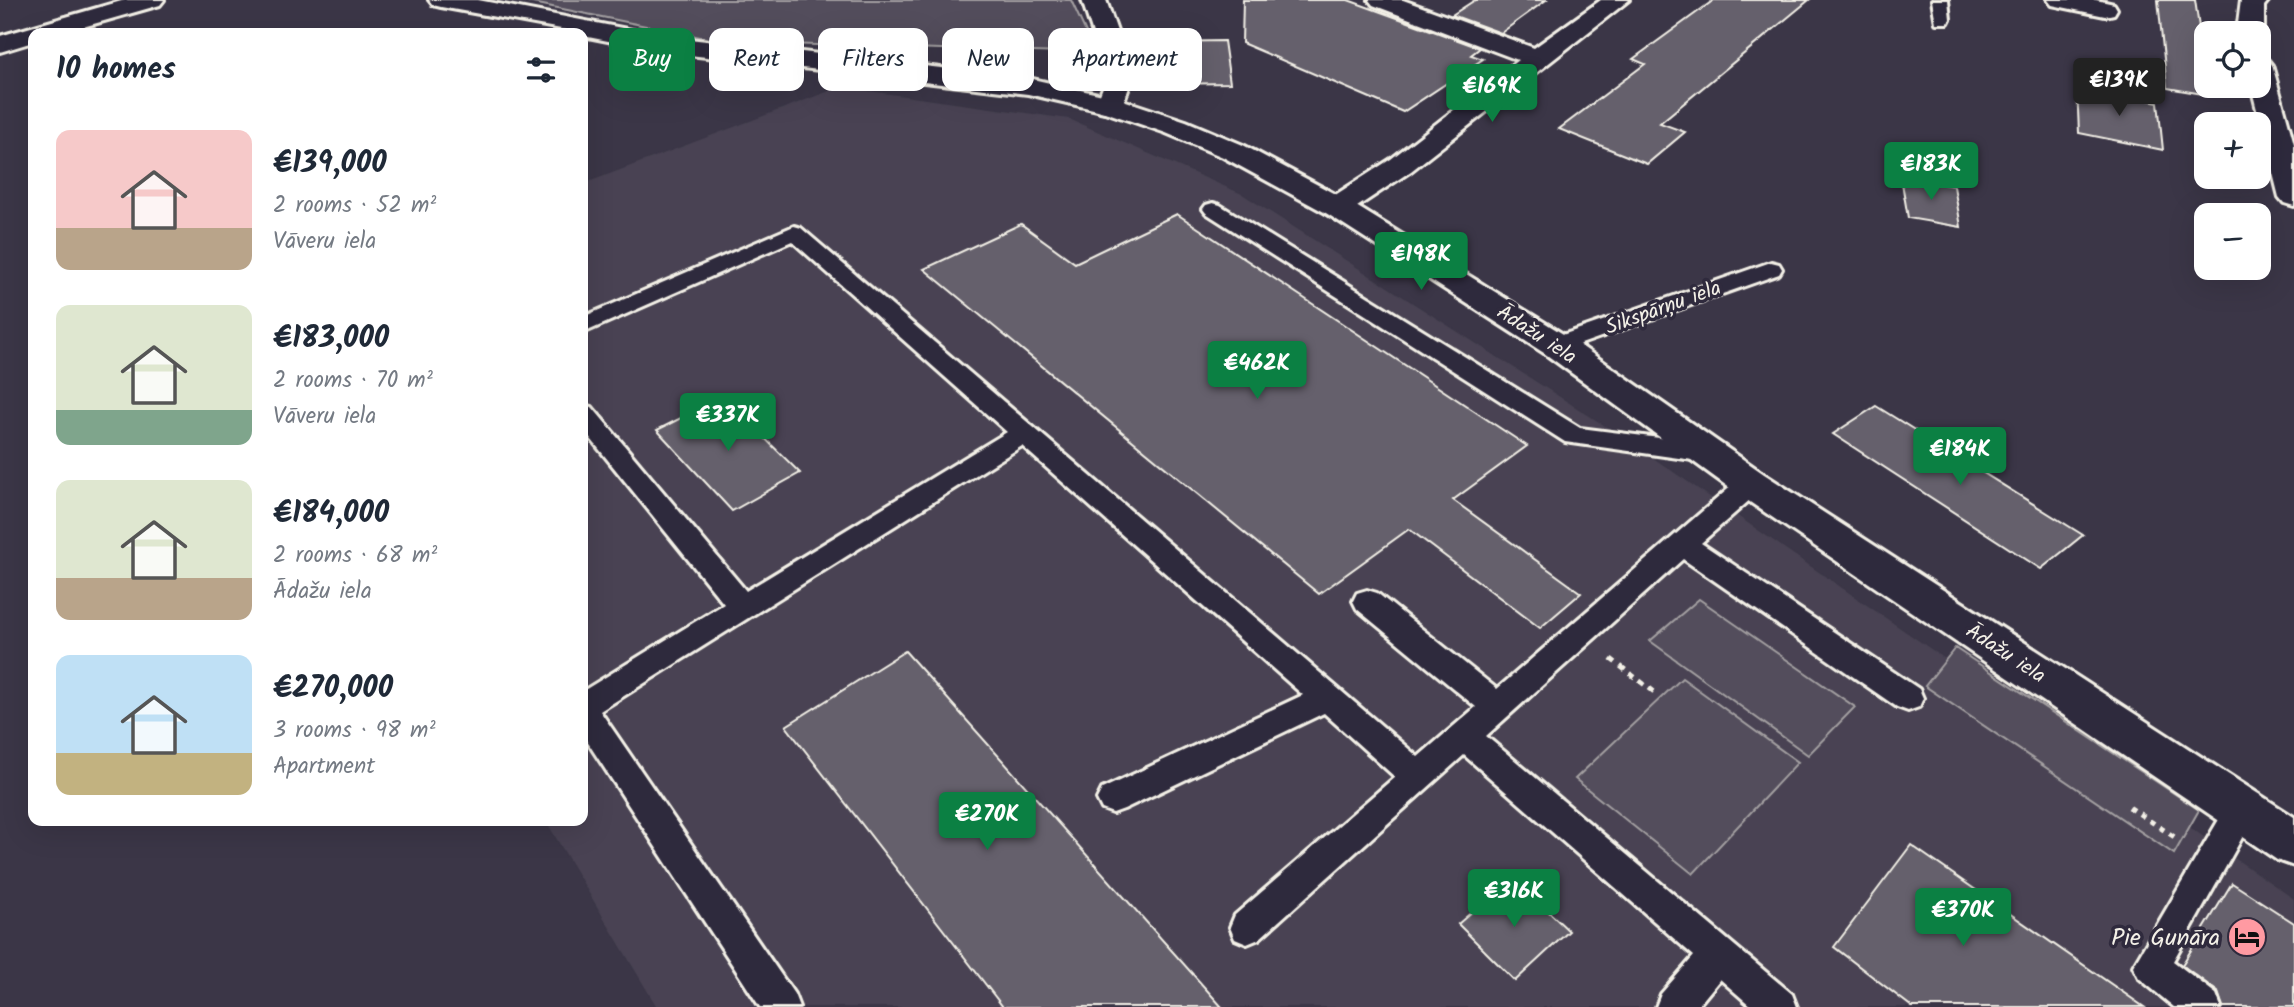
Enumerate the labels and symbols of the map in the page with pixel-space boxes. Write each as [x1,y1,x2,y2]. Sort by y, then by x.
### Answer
pin: €139K [2070,58,2168,118]
pin: €169K [1443,64,1541,124]
pin: €183K [1882,142,1980,202]
pin: €198K [1372,232,1470,292]
street label: Sikspārņu iela [1601,272,1726,345]
street label: Ādažu iela [1489,297,1583,374]
pin: €462K [1208,342,1306,401]
pin: €337K [679,393,777,453]
pin: €184K [1911,428,2009,487]
street label: Ādažu iela [1958,616,2052,693]
pin: €270K [938,792,1036,852]
pin: €316K [1465,870,1563,929]
pin: €370K [1914,888,2012,948]
hotel icon: Pie Gunāra [2226,916,2268,958]
place label: Pie Gunāra [2111,919,2220,958]

